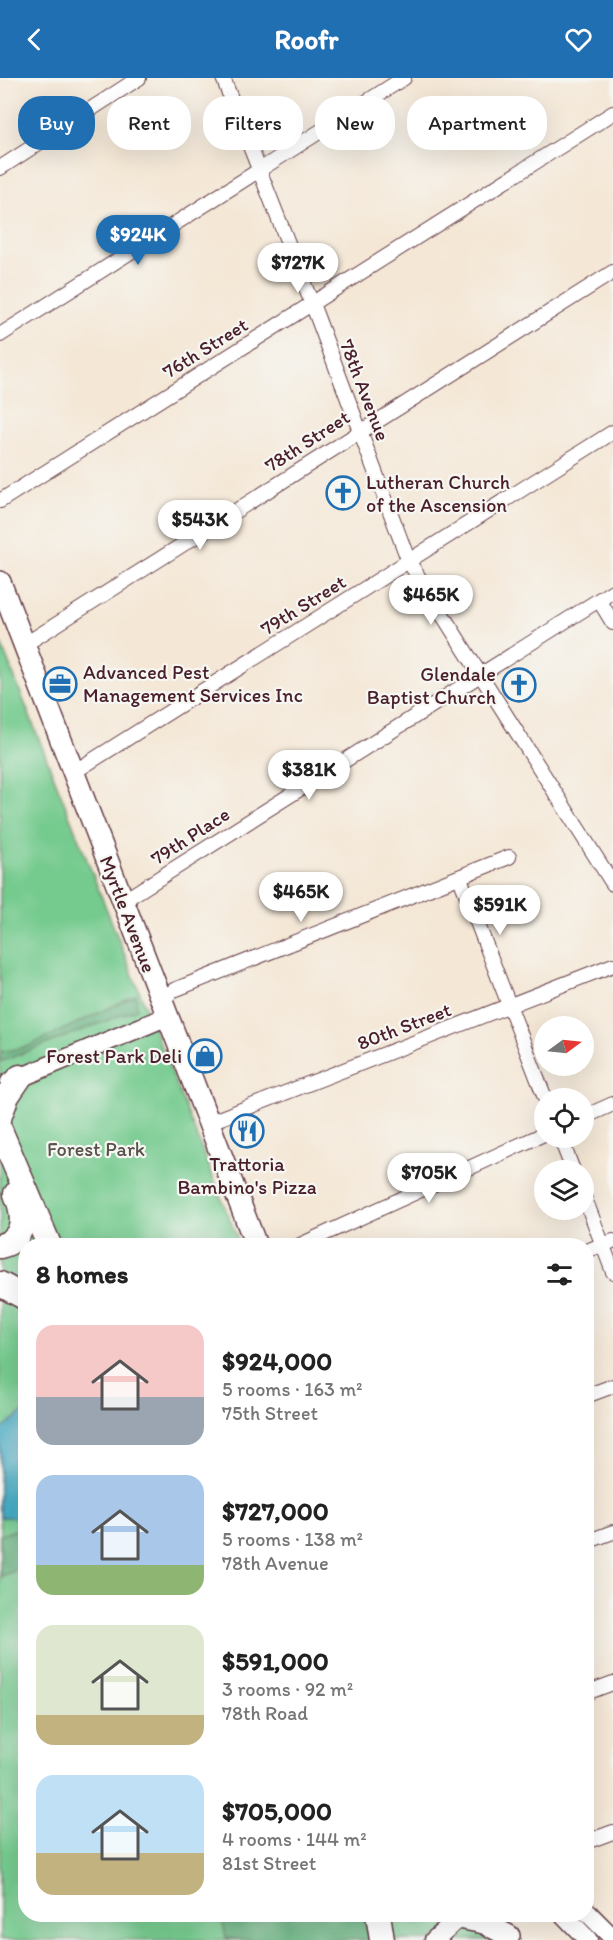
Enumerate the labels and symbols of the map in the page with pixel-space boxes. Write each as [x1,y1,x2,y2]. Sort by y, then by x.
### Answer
pin: $924K [96,215,180,266]
pin: $727K [256,243,340,294]
street label: 76th Street [158,312,252,384]
street label: 78th Avenue [335,336,395,444]
street label: 78th Street [260,404,354,477]
place label: Lutheran Church of the Ascension [366,470,510,517]
church icon: Lutheran Church of the Ascension [325,475,361,511]
pin: $543K [158,500,242,551]
street label: 79th Street [256,569,350,641]
pin: $465K [389,575,473,626]
place label: Advanced Pest Management Services Inc [83,660,303,707]
place label: Glendale Baptist Church [367,662,496,709]
office icon: Advanced Pest Management Services Inc [42,666,78,702]
church icon: Glendale Baptist Church [501,667,537,703]
pin: $381K [267,750,351,801]
street label: 79th Place [146,802,234,870]
street label: Myrtle Avenue [95,852,161,976]
pin: $465K [259,872,343,923]
pin: $591K [458,885,542,936]
street label: 80th Street [354,997,455,1055]
north arrow [534,1016,594,1076]
shop icon: Forest Park Deli [187,1038,223,1074]
place label: Forest Park Deli [46,1044,182,1068]
restaurant icon: Trattoria Bambino's Pizza [229,1113,265,1149]
park label: Forest Park [47,1137,145,1161]
place label: Trattoria Bambino's Pizza [177,1152,317,1199]
pin: $705K [387,1153,471,1204]

